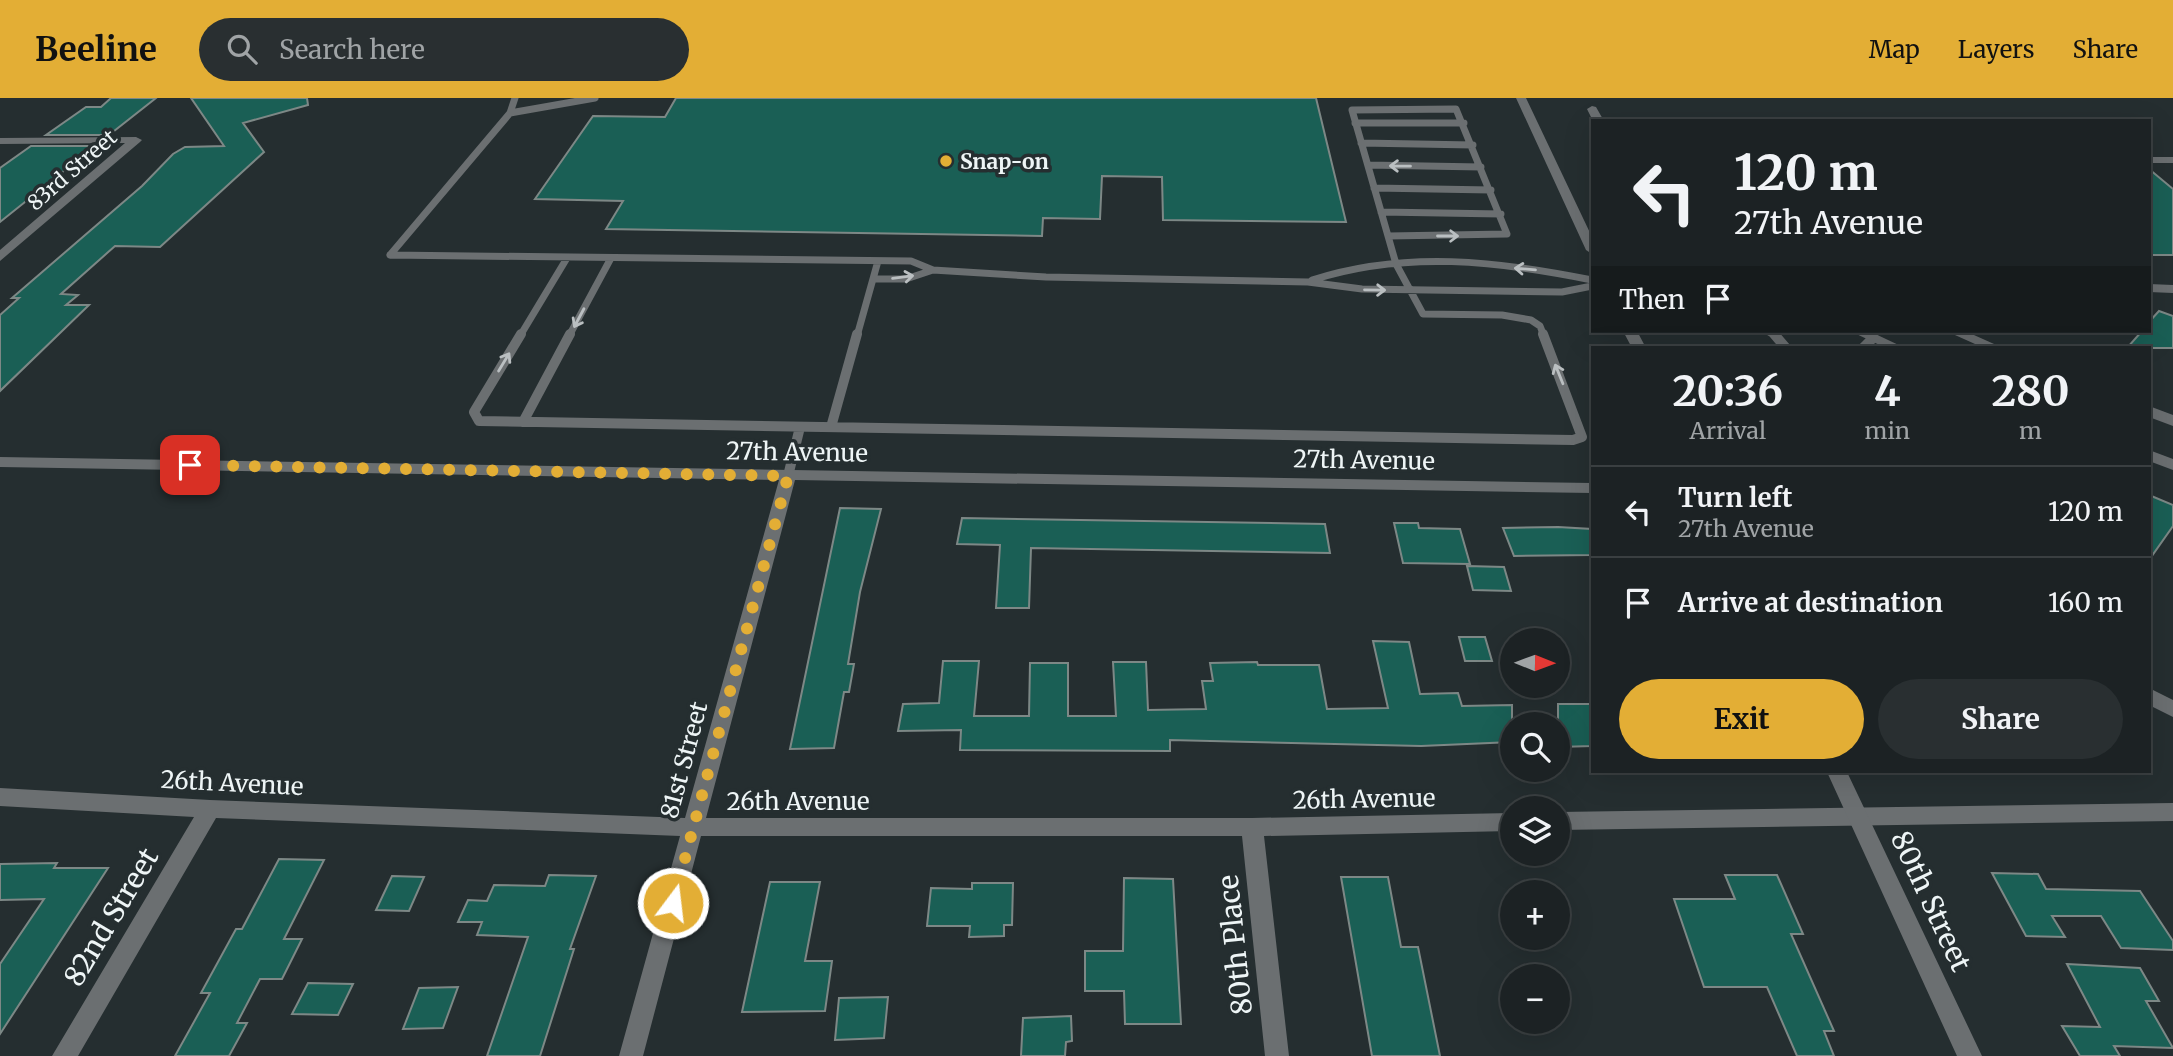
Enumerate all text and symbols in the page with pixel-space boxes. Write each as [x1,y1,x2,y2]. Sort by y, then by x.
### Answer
search box [199,18,689,81]
text: Beeline [35,29,157,70]
icon: search [223,30,261,68]
text: Search here [279,33,425,66]
text: Map [1869,34,1920,65]
text: Layers [1958,34,2034,65]
text: Share [2072,34,2138,65]
street label: 83rd Street [22,124,122,216]
text: 120 m [1734,142,1878,203]
icon: left [1619,147,1710,238]
place label: Snap-on [960,148,1049,175]
marker: Snap-on [938,153,954,169]
one-way arrow [1389,159,1412,172]
text: 27th Avenue [1734,203,1923,243]
one-way arrow [1436,229,1459,243]
one-way arrow [1515,262,1537,275]
one-way arrow [891,271,914,284]
icon: arrive [1699,280,1737,318]
one-way arrow [1363,283,1386,296]
text: Then [1619,283,1685,316]
one-way arrow [572,308,586,328]
one-way arrow [497,353,511,373]
one-way arrow [1552,363,1565,385]
text: 20:36 [1672,365,1783,417]
text: 4 [1874,365,1901,417]
text: 280 [1992,365,2070,417]
text: Arrival [1689,416,1766,445]
text: min [1865,416,1910,445]
text: m [2019,416,2042,445]
pin [160,435,220,495]
street label: 27th Avenue [726,435,868,469]
street label: 27th Avenue [1293,443,1435,477]
icon: arrive [171,446,209,484]
text: Turn left [1678,481,1792,514]
icon: left [1619,493,1657,531]
text: 120 m [2048,495,2123,528]
text: 27th Avenue [1678,514,1814,543]
icon: arrive [1619,584,1657,622]
text: Arrive at destination [1678,586,1943,619]
text: 160 m [2048,586,2123,619]
north arrow [1500,628,1570,698]
map controls [1500,628,1570,1034]
button: Exit [1619,679,1864,759]
button: Share [1878,679,2123,759]
street label: 81st Street [654,698,715,822]
button: search [1500,712,1570,782]
street label: 26th Avenue [160,764,304,802]
street label: 26th Avenue [1292,782,1436,816]
street label: 26th Avenue [727,786,869,817]
button: layers [1500,796,1570,866]
street label: 80th Street [1883,825,1979,977]
street label: 82nd Street [56,841,166,993]
position arrow [636,866,710,940]
street label: 80th Place [1210,873,1260,1017]
button: + [1500,880,1570,950]
button: − [1500,964,1570,1034]

